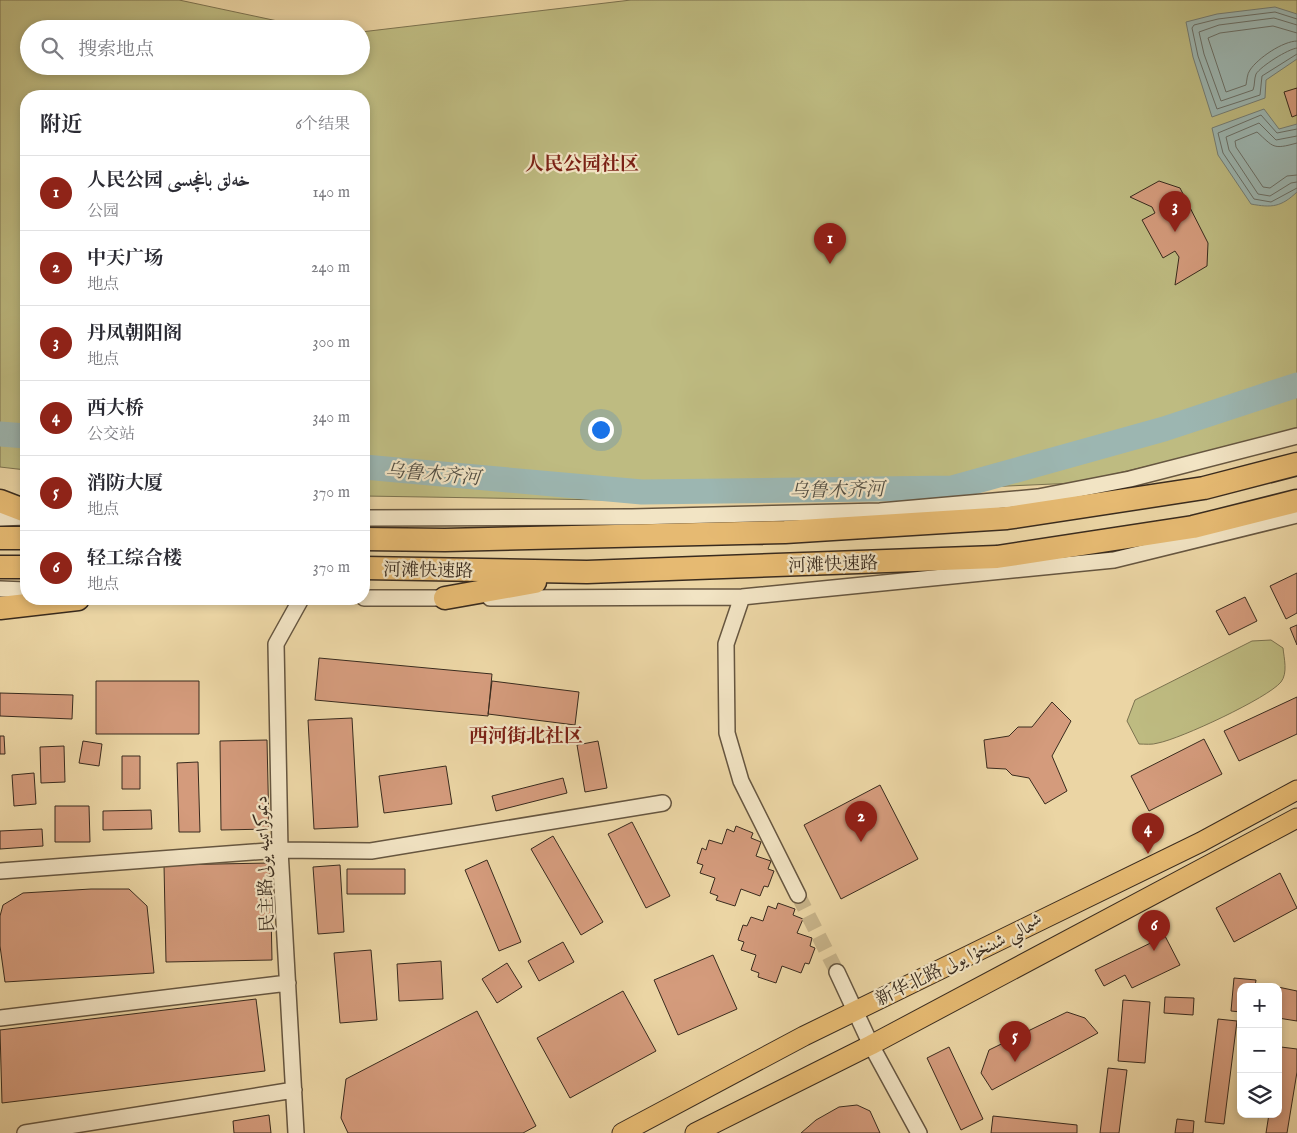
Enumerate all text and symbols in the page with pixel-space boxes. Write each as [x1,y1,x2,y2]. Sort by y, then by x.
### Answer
search box [20,20,370,75]
icon: search [38,34,66,62]
text: 搜索地点 [78,38,154,62]
text: 附近 [40,112,82,139]
text: 6个结果 [295,115,350,135]
district label: 人民公园社区 [525,153,639,177]
text: 人民公园 خەلق باغچىسى [87,169,250,193]
text: 1 [53,183,59,203]
text: 140 m [312,183,350,203]
pin: 3 [1159,191,1191,232]
text: 公园 [87,202,119,222]
pin: 1 [814,223,846,264]
text: 中天广场 [87,247,163,271]
text: 2 [52,258,60,278]
text: 240 m [311,258,350,278]
text: 地点 [87,275,119,295]
text: 丹凤朝阳阁 [87,322,182,346]
text: 3 [53,333,59,353]
text: 300 m [312,333,350,353]
text: 地点 [87,350,119,370]
text: 西大桥 [87,397,144,421]
text: 4 [52,408,60,428]
text: 340 m [312,408,350,428]
your location [588,417,614,443]
text: 公交站 [87,425,135,445]
water label: 乌鲁木齐河 [384,459,484,491]
text: 消防大厦 [87,472,163,496]
water label: 乌鲁木齐河 [789,478,888,504]
text: 5 [53,483,59,503]
text: 370 m [313,483,350,503]
text: 地点 [87,500,119,520]
text: 轻工综合楼 [87,547,182,571]
street label: 河滩快速路 [788,552,878,579]
text: 6 [53,558,59,578]
text: 370 m [313,558,350,578]
street label: 河滩快速路 [383,559,473,584]
text: 地点 [87,575,119,595]
district label: 西河街北社区 [469,725,583,749]
street label: 民主路دىموكراتىيە يولى [250,795,281,933]
pin: 2 [845,801,877,842]
pin: 4 [1132,813,1164,854]
pin: 6 [1138,910,1170,951]
street label: 新华北路 شىمالىي شىنخۇا يولى [872,911,1049,1016]
map controls [1237,983,1282,1118]
button: + [1237,983,1282,1028]
pin: 5 [999,1021,1031,1062]
button: − [1237,1028,1282,1073]
button: layers [1237,1073,1282,1118]

